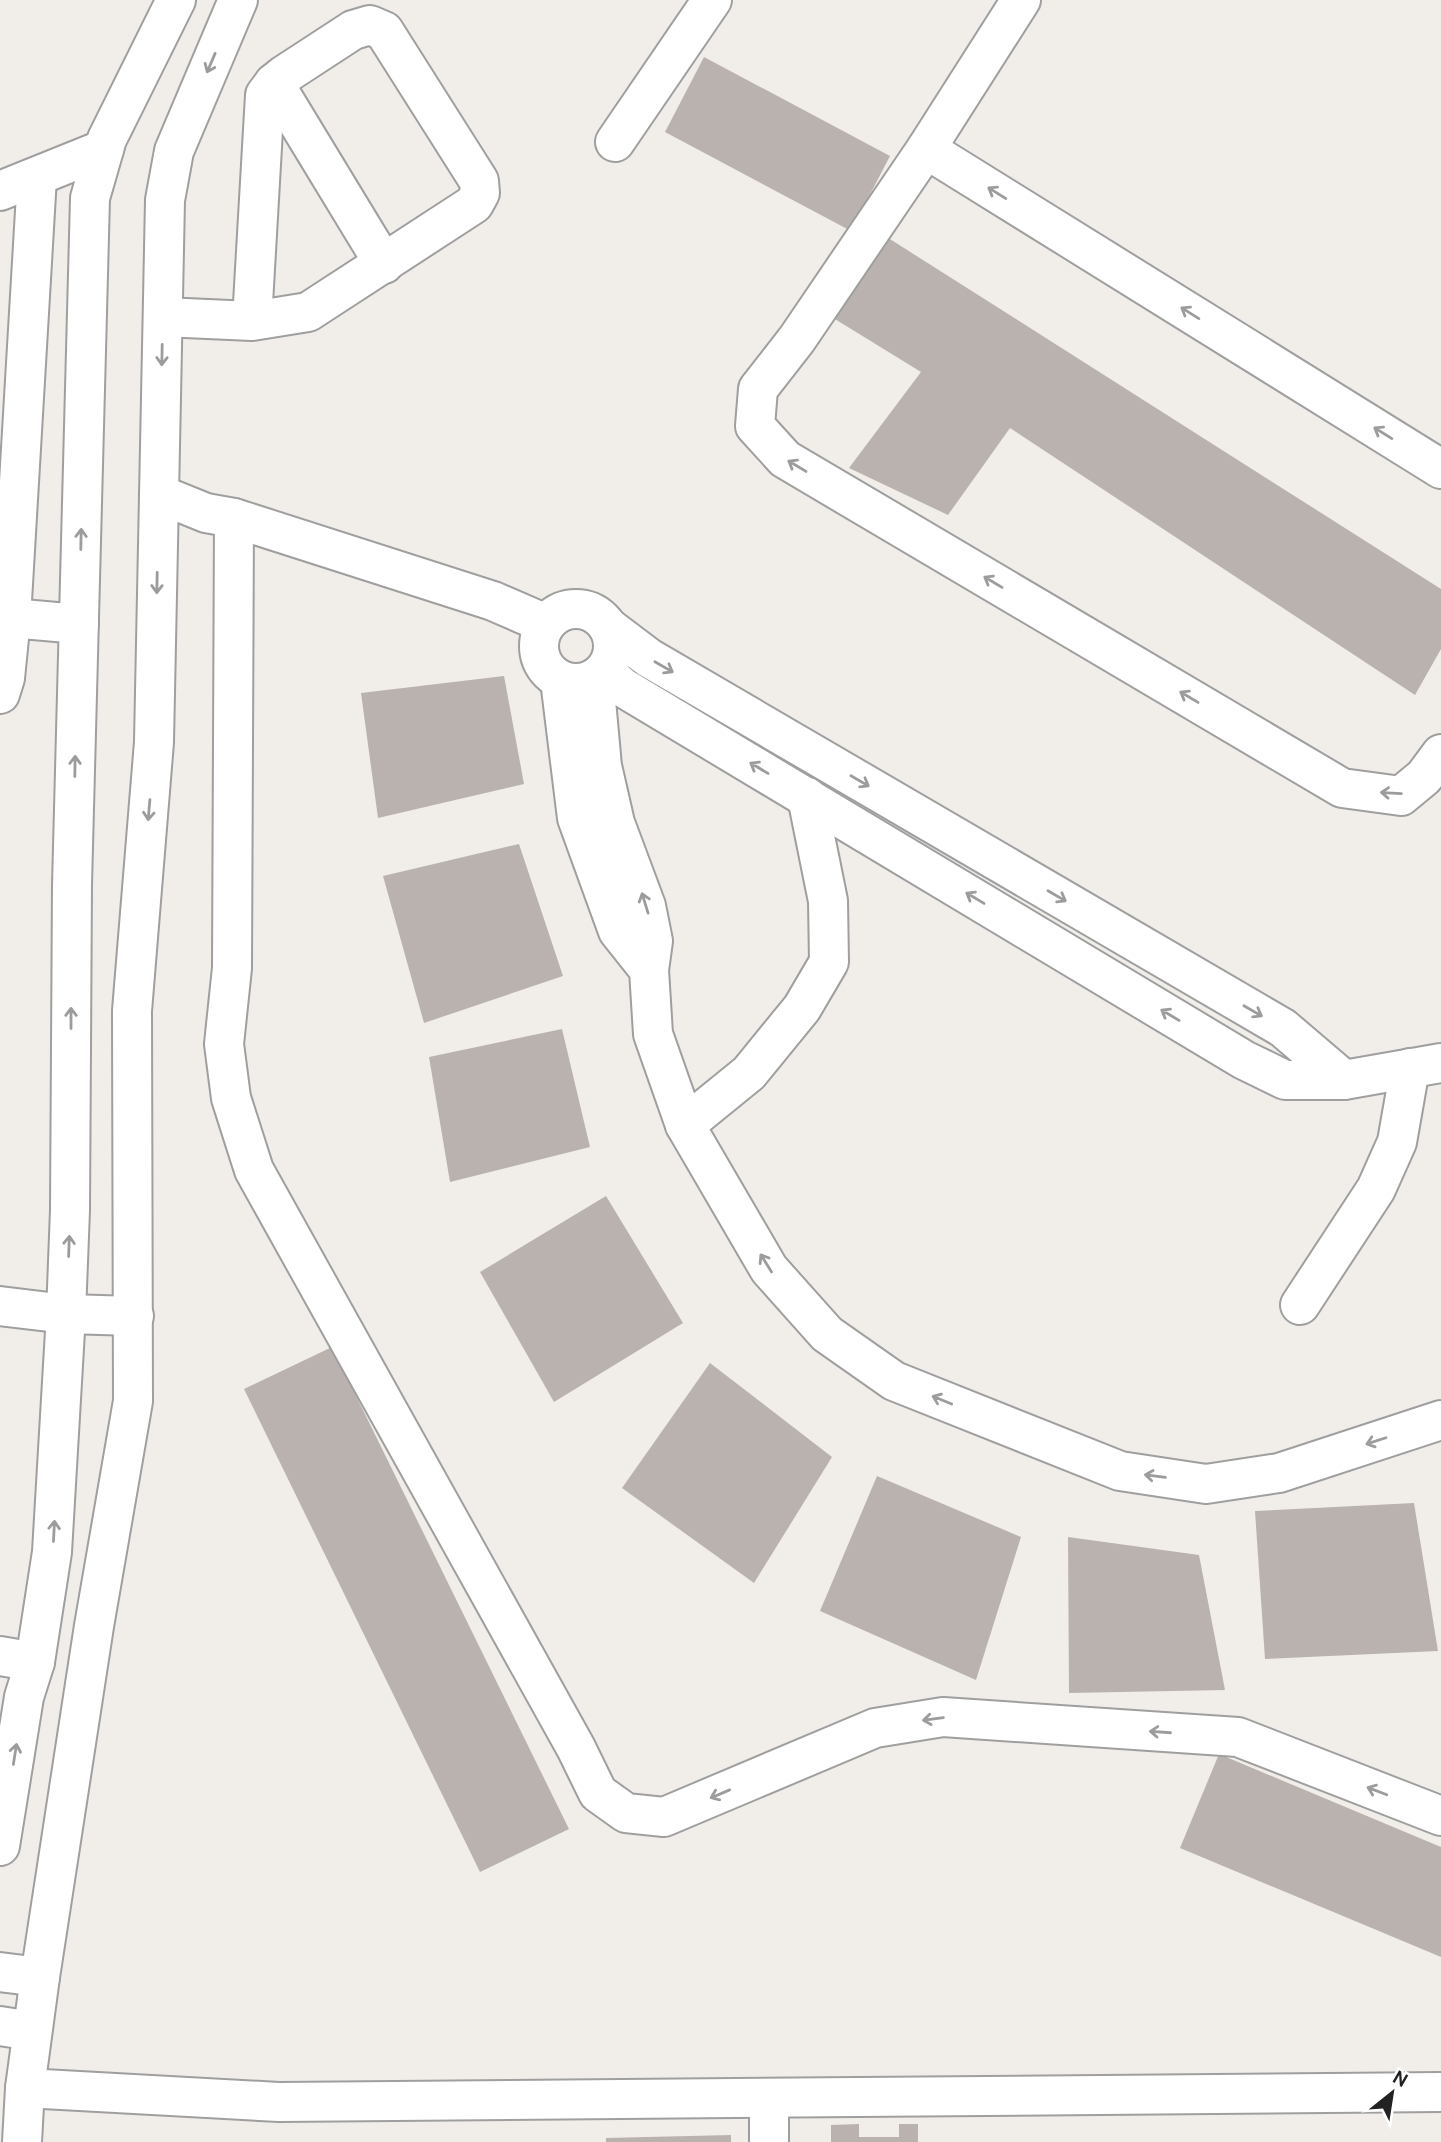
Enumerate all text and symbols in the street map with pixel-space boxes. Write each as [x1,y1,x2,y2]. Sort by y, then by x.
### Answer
one-way arrow [204,52,217,73]
one-way arrow [987,185,1007,199]
one-way arrow [1180,305,1200,319]
one-way arrow [155,344,169,367]
one-way arrow [1374,425,1393,440]
one-way arrow [788,459,808,473]
one-way arrow [74,528,87,551]
one-way arrow [151,571,164,594]
one-way arrow [984,574,1004,588]
one-way arrow [653,660,673,674]
one-way arrow [1179,690,1199,704]
one-way arrow [68,755,82,778]
one-way arrow [749,761,769,775]
one-way arrow [850,774,870,788]
one-way arrow [1380,787,1403,800]
one-way arrow [142,798,155,821]
one-way arrow [1046,889,1066,903]
one-way arrow [965,891,985,905]
one-way arrow [637,893,650,915]
one-way arrow [1242,1005,1263,1018]
one-way arrow [64,1007,78,1030]
one-way arrow [1160,1008,1180,1022]
one-way arrow [63,1234,76,1257]
one-way arrow [758,1253,772,1273]
one-way arrow [931,1393,953,1406]
one-way arrow [1366,1436,1388,1448]
one-way arrow [1144,1469,1167,1482]
one-way arrow [47,1519,60,1542]
one-way arrow [922,1713,945,1726]
one-way arrow [1149,1725,1172,1738]
one-way arrow [9,1743,22,1766]
one-way arrow [1367,1784,1389,1796]
one-way arrow [709,1788,731,1801]
north arrow [1357,2058,1427,2128]
text: N [1389,2065,1412,2092]

